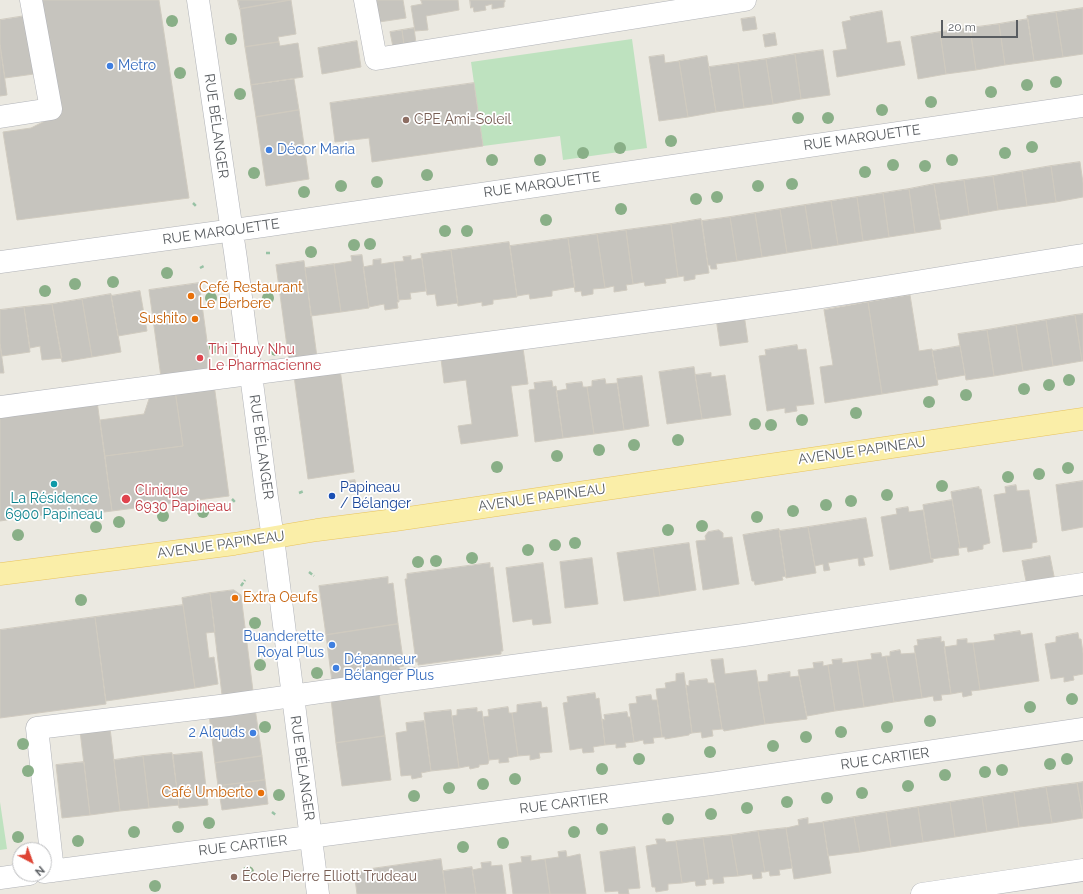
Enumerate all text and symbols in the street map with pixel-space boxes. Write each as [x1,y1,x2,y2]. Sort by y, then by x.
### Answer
scale bar [943,12,1020,38]
text: 20 m [948,20,976,34]
place label: Metro [118,58,156,74]
marker: Metro [105,61,115,71]
street label: RUE BÉLANGER [200,72,232,180]
place label: CPE Ami-Soleil [414,112,511,128]
marker: CPE Ami-Soleil [401,115,411,125]
street label: RUE MARQUETTE [802,121,922,155]
place label: Décor Maria [277,142,355,158]
marker: Décor Maria [264,145,274,155]
street label: RUE MARQUETTE [482,168,602,202]
street label: RUE MARQUETTE [161,215,281,249]
place label: Cefé Restaurant Le Berbere [199,280,303,312]
marker: Cefé Restaurant Le Berbere [186,291,196,301]
place label: Sushito [139,311,187,327]
marker: Sushito [190,314,200,324]
place label: Thi Thuy Nhu Le Pharmacienne [208,342,321,374]
marker: Thi Thuy Nhu Le Pharmacienne [195,353,205,363]
street label: RUE BÉLANGER [245,393,277,501]
street label: AVENUE PAPINEAU [797,434,927,468]
marker: La Résidence 6900 Papineau [49,479,59,489]
place label: Papineau / Bélanger [340,480,411,512]
street label: AVENUE PAPINEAU [477,481,607,515]
place label: Clinique 6930 Papineau [135,483,232,516]
place label: La Résidence 6900 Papineau [5,491,103,524]
marker: Papineau / Bélanger [327,491,337,501]
marker: Clinique 6930 Papineau [120,493,132,505]
street label: AVENUE PAPINEAU [156,528,286,562]
place label: Extra Oeufs [243,590,318,606]
marker: Extra Oeufs [230,593,240,603]
place label: Buanderette Royal Plus [243,629,324,662]
marker: Buanderette Royal Plus [327,640,337,650]
place label: Dépanneur Bélanger Plus [344,652,434,684]
marker: Dépanneur Bélanger Plus [331,663,341,673]
street label: RUE BÉLANGER [286,714,318,822]
place label: 2 Alquds [188,725,245,741]
marker: 2 Alquds [248,728,258,738]
street label: RUE CARTIER [840,744,930,774]
place label: Café Umberto [162,785,253,801]
marker: Café Umberto [256,788,266,798]
street label: RUE CARTIER [519,790,609,818]
street label: RUE CARTIER [198,832,288,860]
north arrow [12,842,52,882]
text: N [32,863,47,878]
place label: École Pierre Elliott Trudeau [242,869,417,885]
marker: École Pierre Elliott Trudeau [229,872,239,882]

